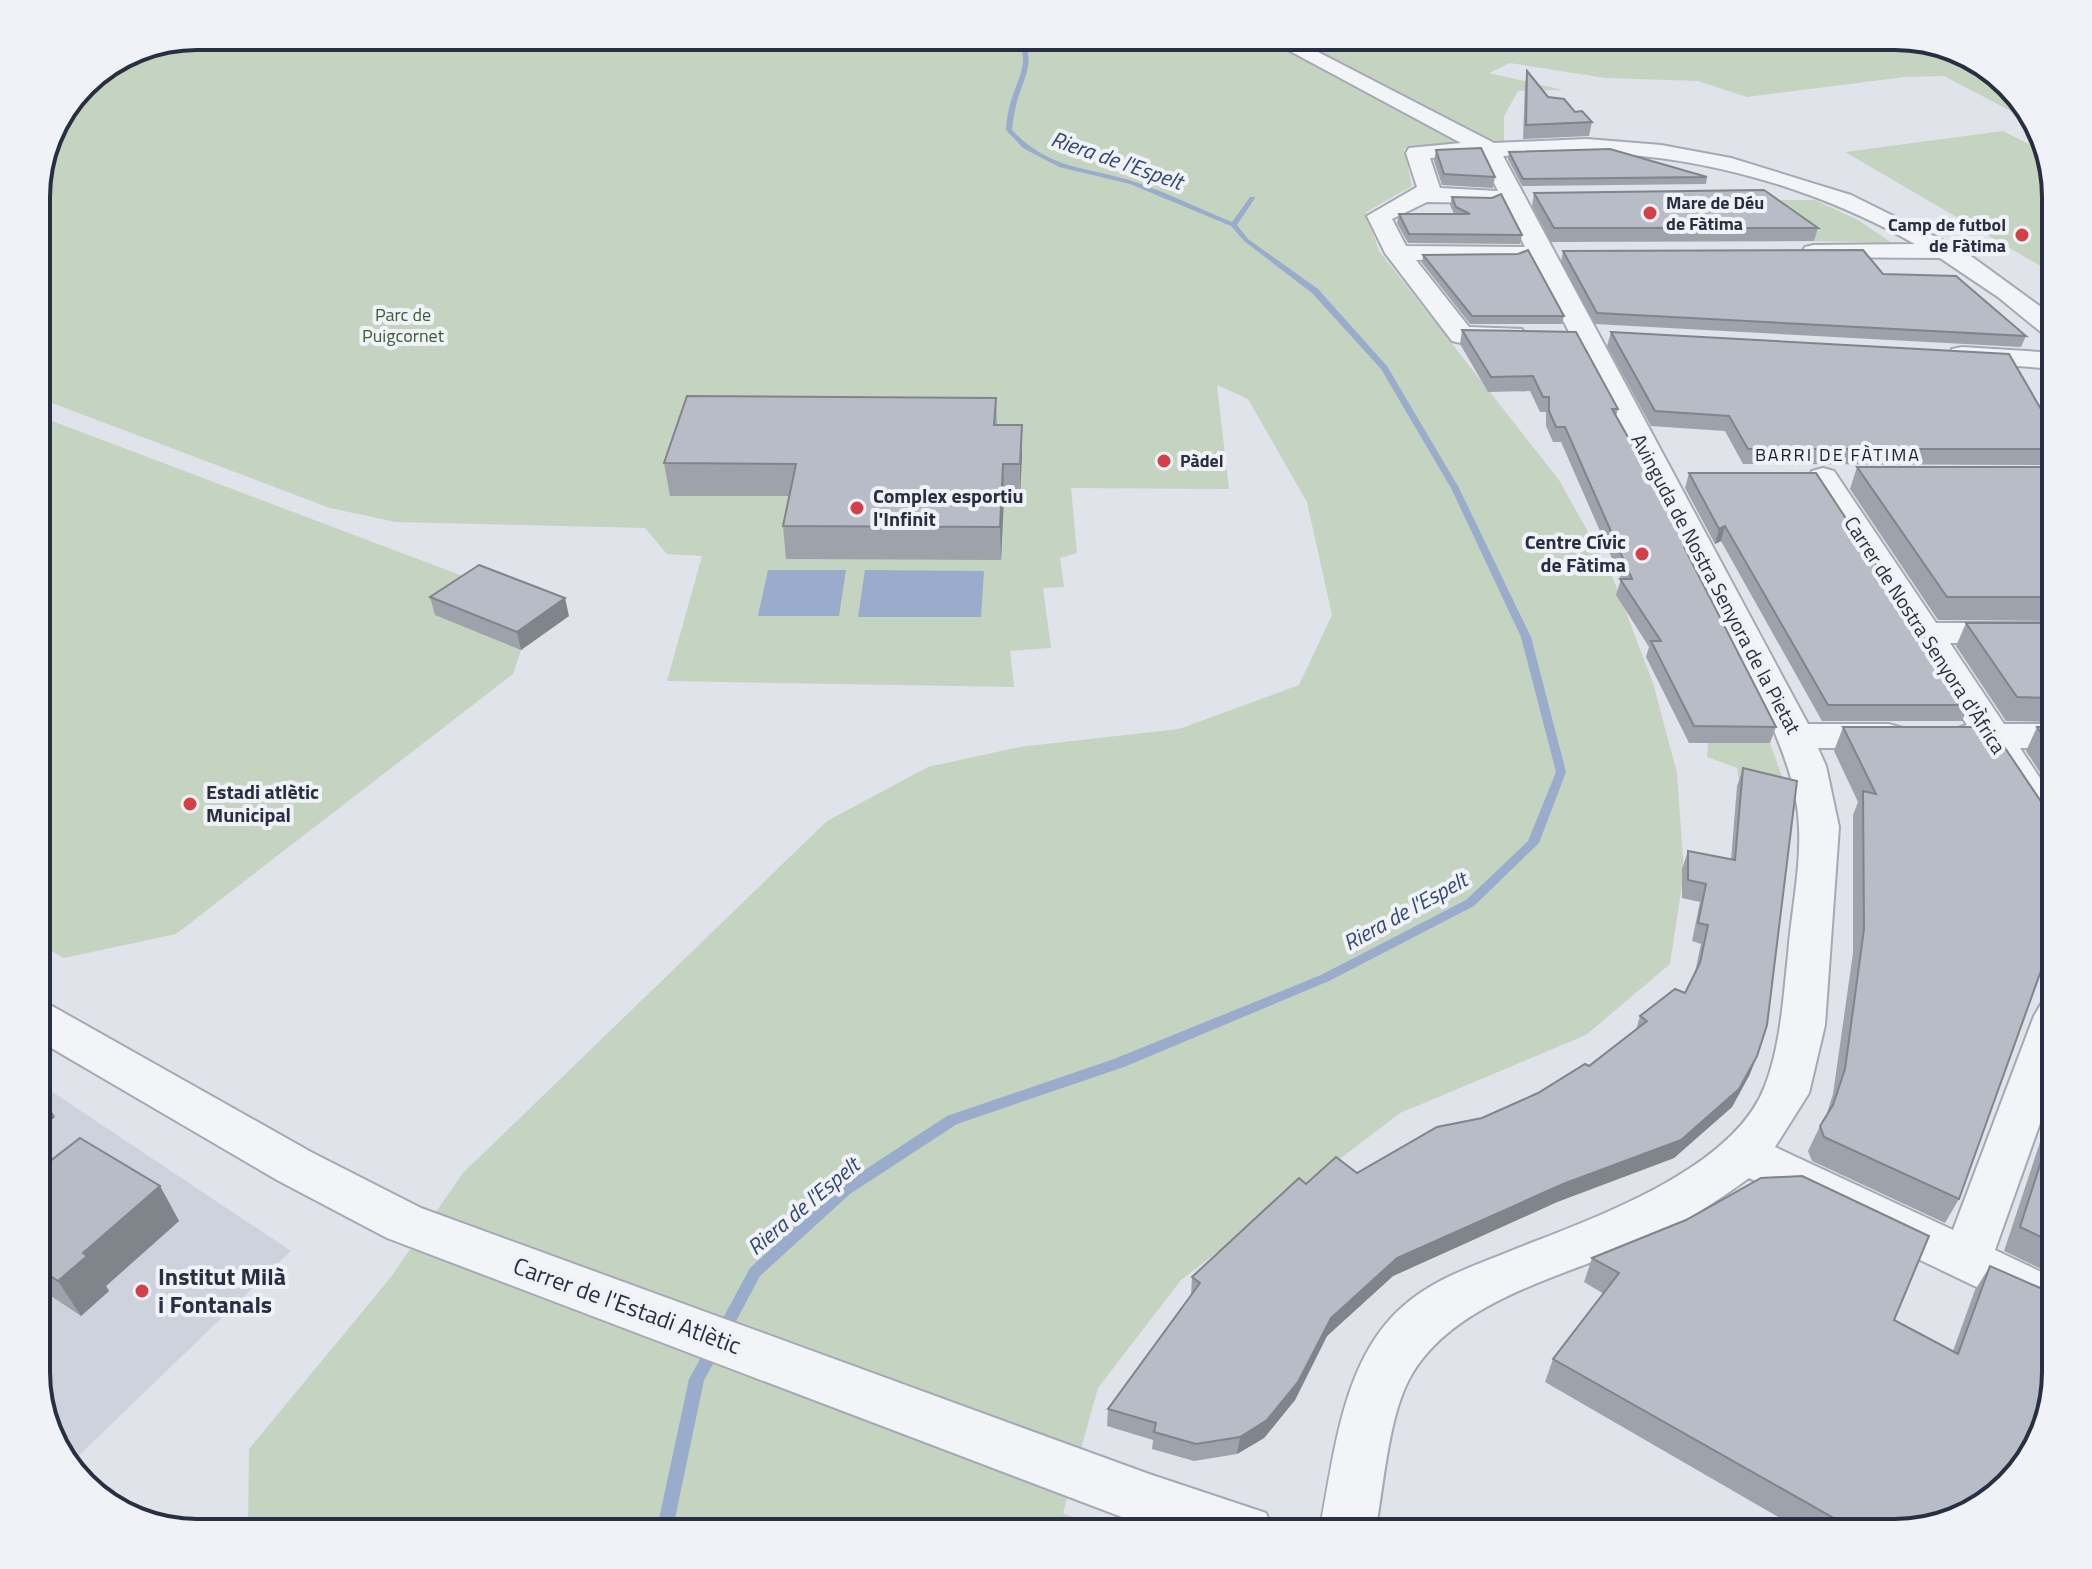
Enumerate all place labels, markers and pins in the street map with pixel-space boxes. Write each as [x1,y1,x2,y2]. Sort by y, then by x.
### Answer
place label: Mare de Déu de Fàtima [1666,189,1764,237]
marker: Mare de Déu de Fàtima [1641,204,1659,222]
place label: Camp de futbol de Fàtima [1888,211,2006,259]
marker: Camp de futbol de Fàtima [2013,226,2031,244]
place label: Pàdel [1180,447,1224,474]
marker: Pàdel [1155,452,1173,470]
place label: Complex esportiu l'Infinit [873,480,1024,534]
marker: Complex esportiu l'Infinit [848,499,866,517]
place label: Centre Cívic de Fàtima [1525,526,1626,580]
marker: Centre Cívic de Fàtima [1633,545,1651,563]
place label: Estadi atlètic Municipal [206,776,319,830]
marker: Estadi atlètic Municipal [181,795,199,813]
place label: Institut Milà i Fontanals [158,1258,286,1322]
marker: Institut Milà i Fontanals [133,1282,151,1300]

